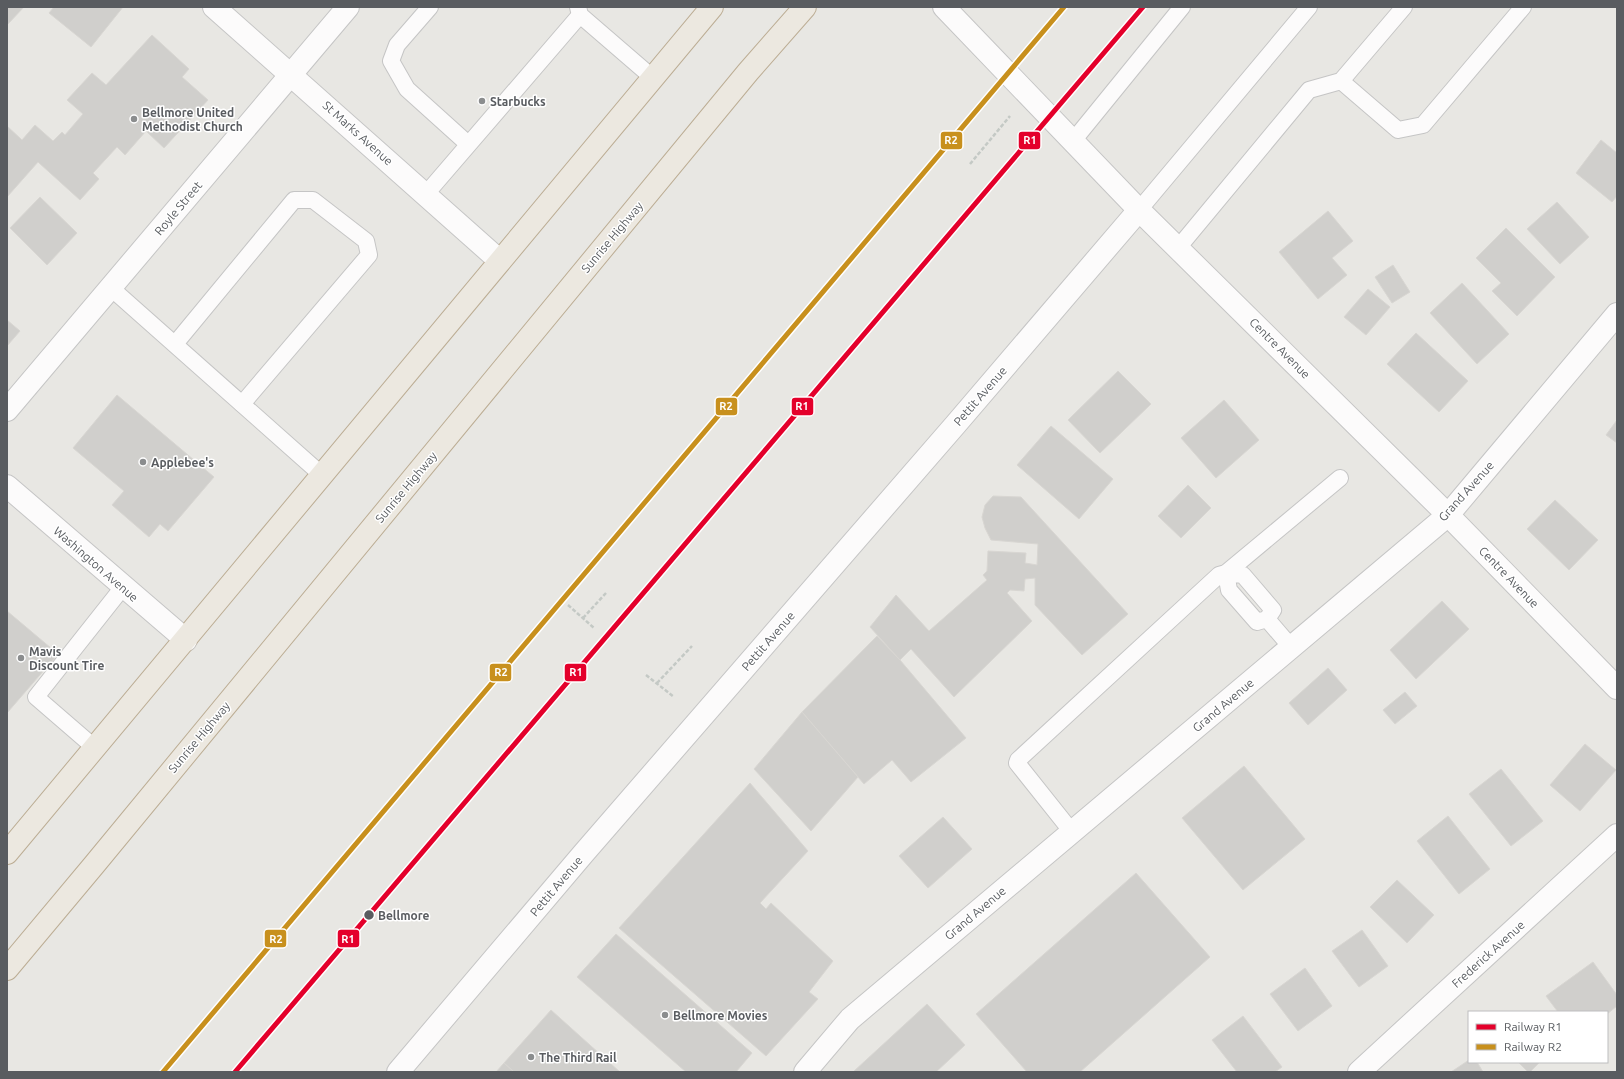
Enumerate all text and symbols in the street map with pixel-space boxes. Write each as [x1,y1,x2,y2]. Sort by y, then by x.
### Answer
place label: Starbucks [490,95,546,108]
marker: Starbucks [477,96,487,106]
street label: St Marks Avenue [320,98,396,168]
place label: Bellmore United Methodist Church [142,106,243,133]
marker: Bellmore United Methodist Church [129,114,139,124]
line badge: R2 [940,131,963,150]
line badge: R1 [1018,131,1041,150]
text: R2 [944,134,958,146]
text: R1 [1023,134,1037,146]
street label: Royle Street [152,178,204,238]
street label: Sunrise Highway [579,199,645,275]
street label: Centre Avenue [1247,315,1313,381]
street label: Pettit Avenue [951,364,1009,428]
line badge: R2 [715,397,738,416]
line badge: R1 [791,397,814,416]
text: R2 [719,400,733,412]
text: R1 [795,400,809,412]
street label: Sunrise Highway [373,449,439,525]
place label: Applebee's [151,456,214,469]
marker: Applebee's [138,457,148,467]
street label: Grand Avenue [1436,459,1496,523]
street label: Washington Avenue [51,524,141,604]
street label: Centre Avenue [1477,544,1541,610]
street label: Pettit Avenue [739,609,797,673]
place label: Mavis Discount Tire [29,645,104,672]
marker: Mavis Discount Tire [16,653,26,663]
line badge: R2 [489,663,512,682]
line badge: R1 [564,663,587,682]
text: R2 [494,666,508,678]
text: R1 [569,666,583,678]
street label: Grand Avenue [1190,676,1256,734]
street label: Sunrise Highway [166,699,232,775]
street label: Pettit Avenue [527,854,585,918]
street label: Grand Avenue [942,884,1008,942]
marker: Bellmore [362,908,376,922]
place label: Bellmore [378,909,430,922]
street label: Frederick Avenue [1449,918,1527,990]
line badge: R2 [264,929,287,948]
line badge: R1 [337,929,360,948]
text: R2 [269,933,283,945]
text: R1 [341,933,355,945]
place label: Bellmore Movies [673,1009,768,1022]
marker: Bellmore Movies [660,1010,670,1020]
legend [1468,1011,1608,1063]
text: Railway R1 [1504,1020,1562,1033]
text: Railway R2 [1504,1040,1562,1053]
place label: The Third Rail [539,1051,617,1064]
marker: The Third Rail [526,1052,536,1062]

